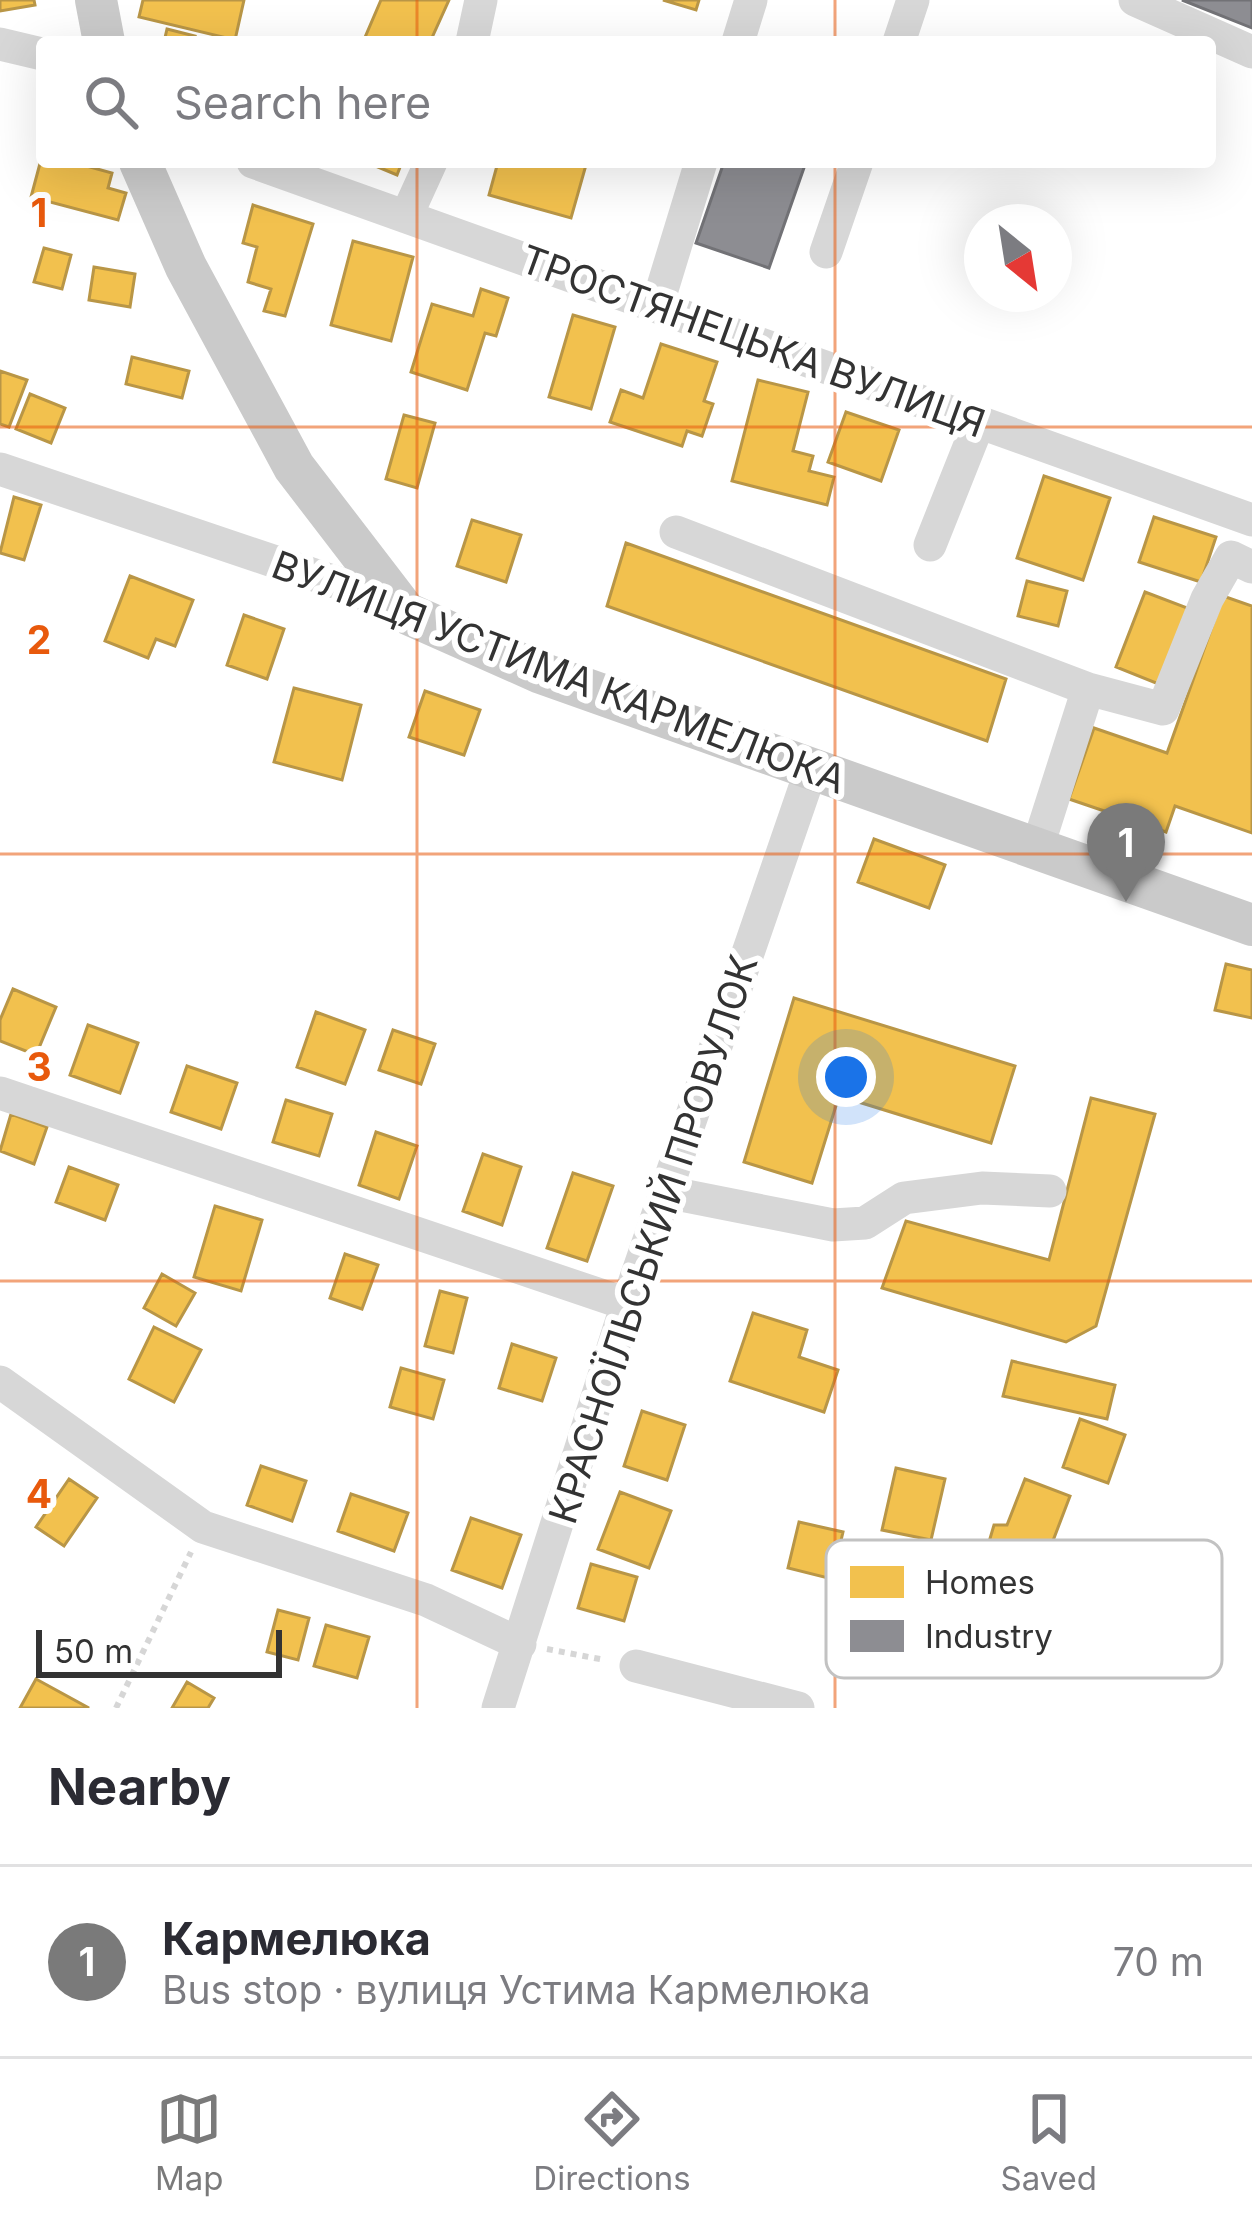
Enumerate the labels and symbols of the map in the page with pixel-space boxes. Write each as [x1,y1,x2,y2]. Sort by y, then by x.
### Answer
text: 1 [31,189,47,236]
north arrow [964,204,1072,312]
street label: ТРОСТЯНЕЦЬКА ВУЛИЦЯ [515,235,992,446]
street label: ВУЛИЦЯ УСТИМА КАРМЕЛЮКА [266,540,853,803]
text: 2 [27,616,51,663]
pin: 1 [1087,803,1165,902]
street label: КРАСНОЇЛЬСЬКИЙ ПРОВУЛОК [538,949,767,1529]
text: 3 [26,1043,52,1090]
your location [816,1047,876,1107]
text: 4 [26,1470,52,1517]
legend [826,1540,1222,1678]
text: Homes [925,1562,1035,1602]
text: Industry [925,1616,1053,1656]
scale bar [36,1624,282,1677]

